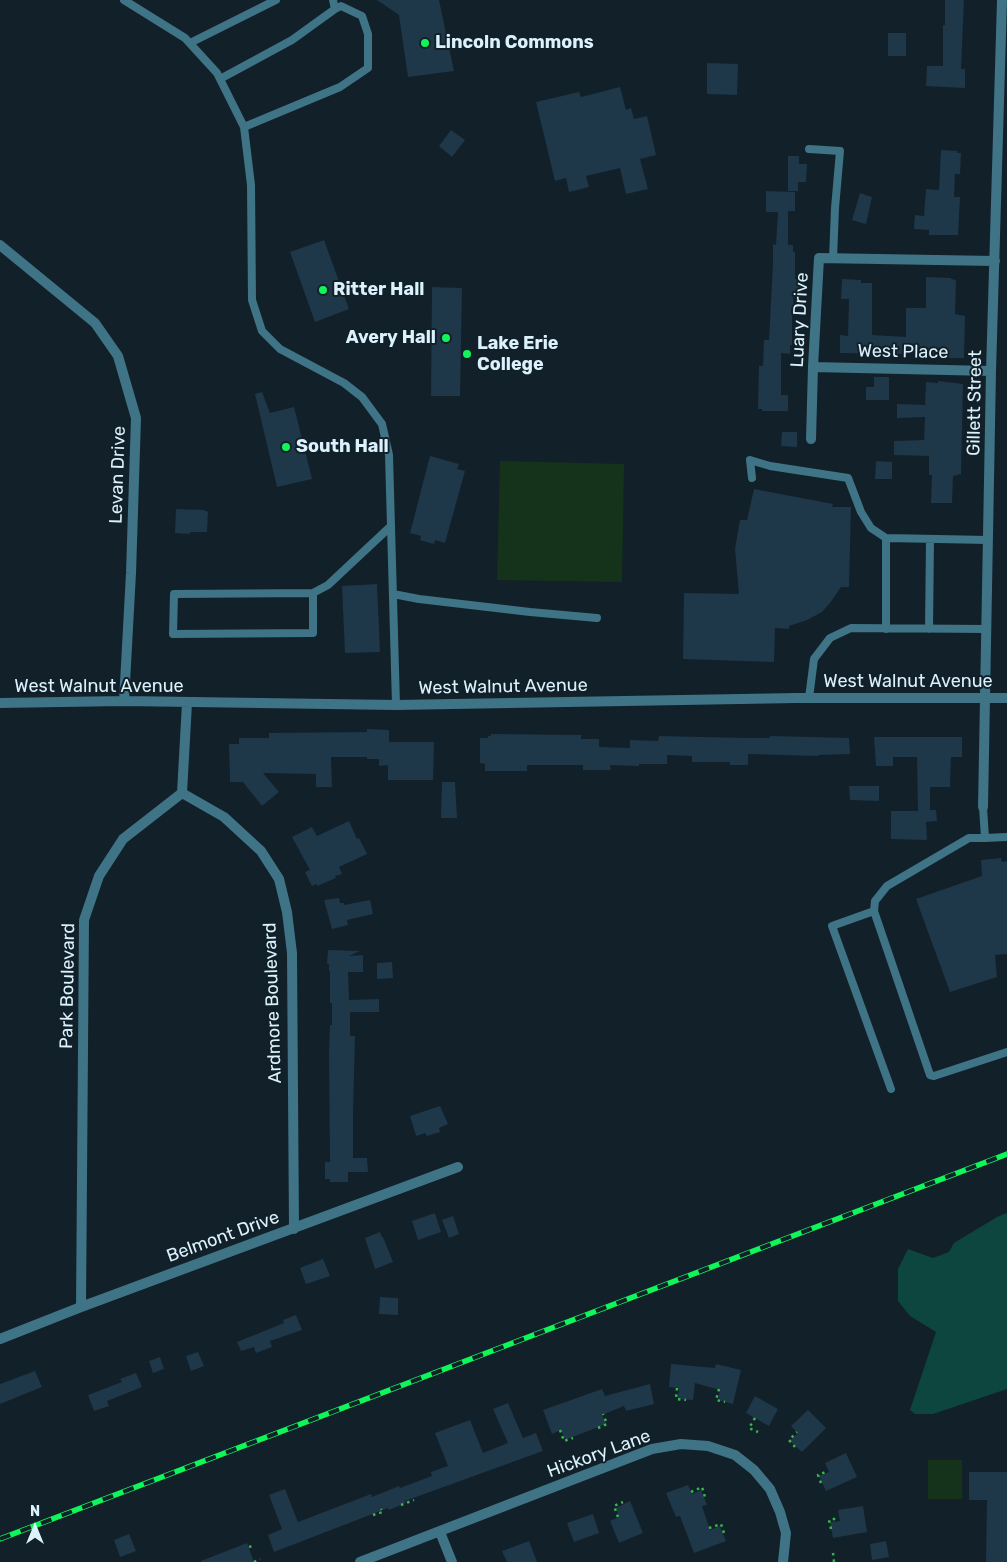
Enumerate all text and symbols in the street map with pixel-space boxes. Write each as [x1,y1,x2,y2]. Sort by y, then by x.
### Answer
place label: Lincoln Commons [435,32,594,54]
marker: Lincoln Commons [419,37,431,49]
street label: Luary Drive [787,272,813,368]
place label: Ritter Hall [333,279,424,301]
marker: Ritter Hall [317,284,329,296]
place label: Avery Hall [346,327,436,349]
marker: Avery Hall [440,332,452,344]
place label: Lake Erie College [477,333,559,376]
street label: West Place [858,340,948,364]
marker: Lake Erie College [461,348,473,360]
street label: Gillett Street [963,350,987,456]
street label: Levan Drive [105,426,131,524]
place label: South Hall [296,436,389,458]
marker: South Hall [280,441,292,453]
street label: West Walnut Avenue [823,671,993,693]
street label: West Walnut Avenue [418,675,588,699]
street label: West Walnut Avenue [14,676,184,698]
street label: Ardmore Boulevard [259,922,287,1084]
street label: Park Boulevard [56,923,80,1049]
street label: Belmont Drive [164,1207,282,1267]
street label: Hickory Lane [544,1425,654,1483]
north arrow [10,1502,60,1552]
text: N [30,1503,40,1520]

